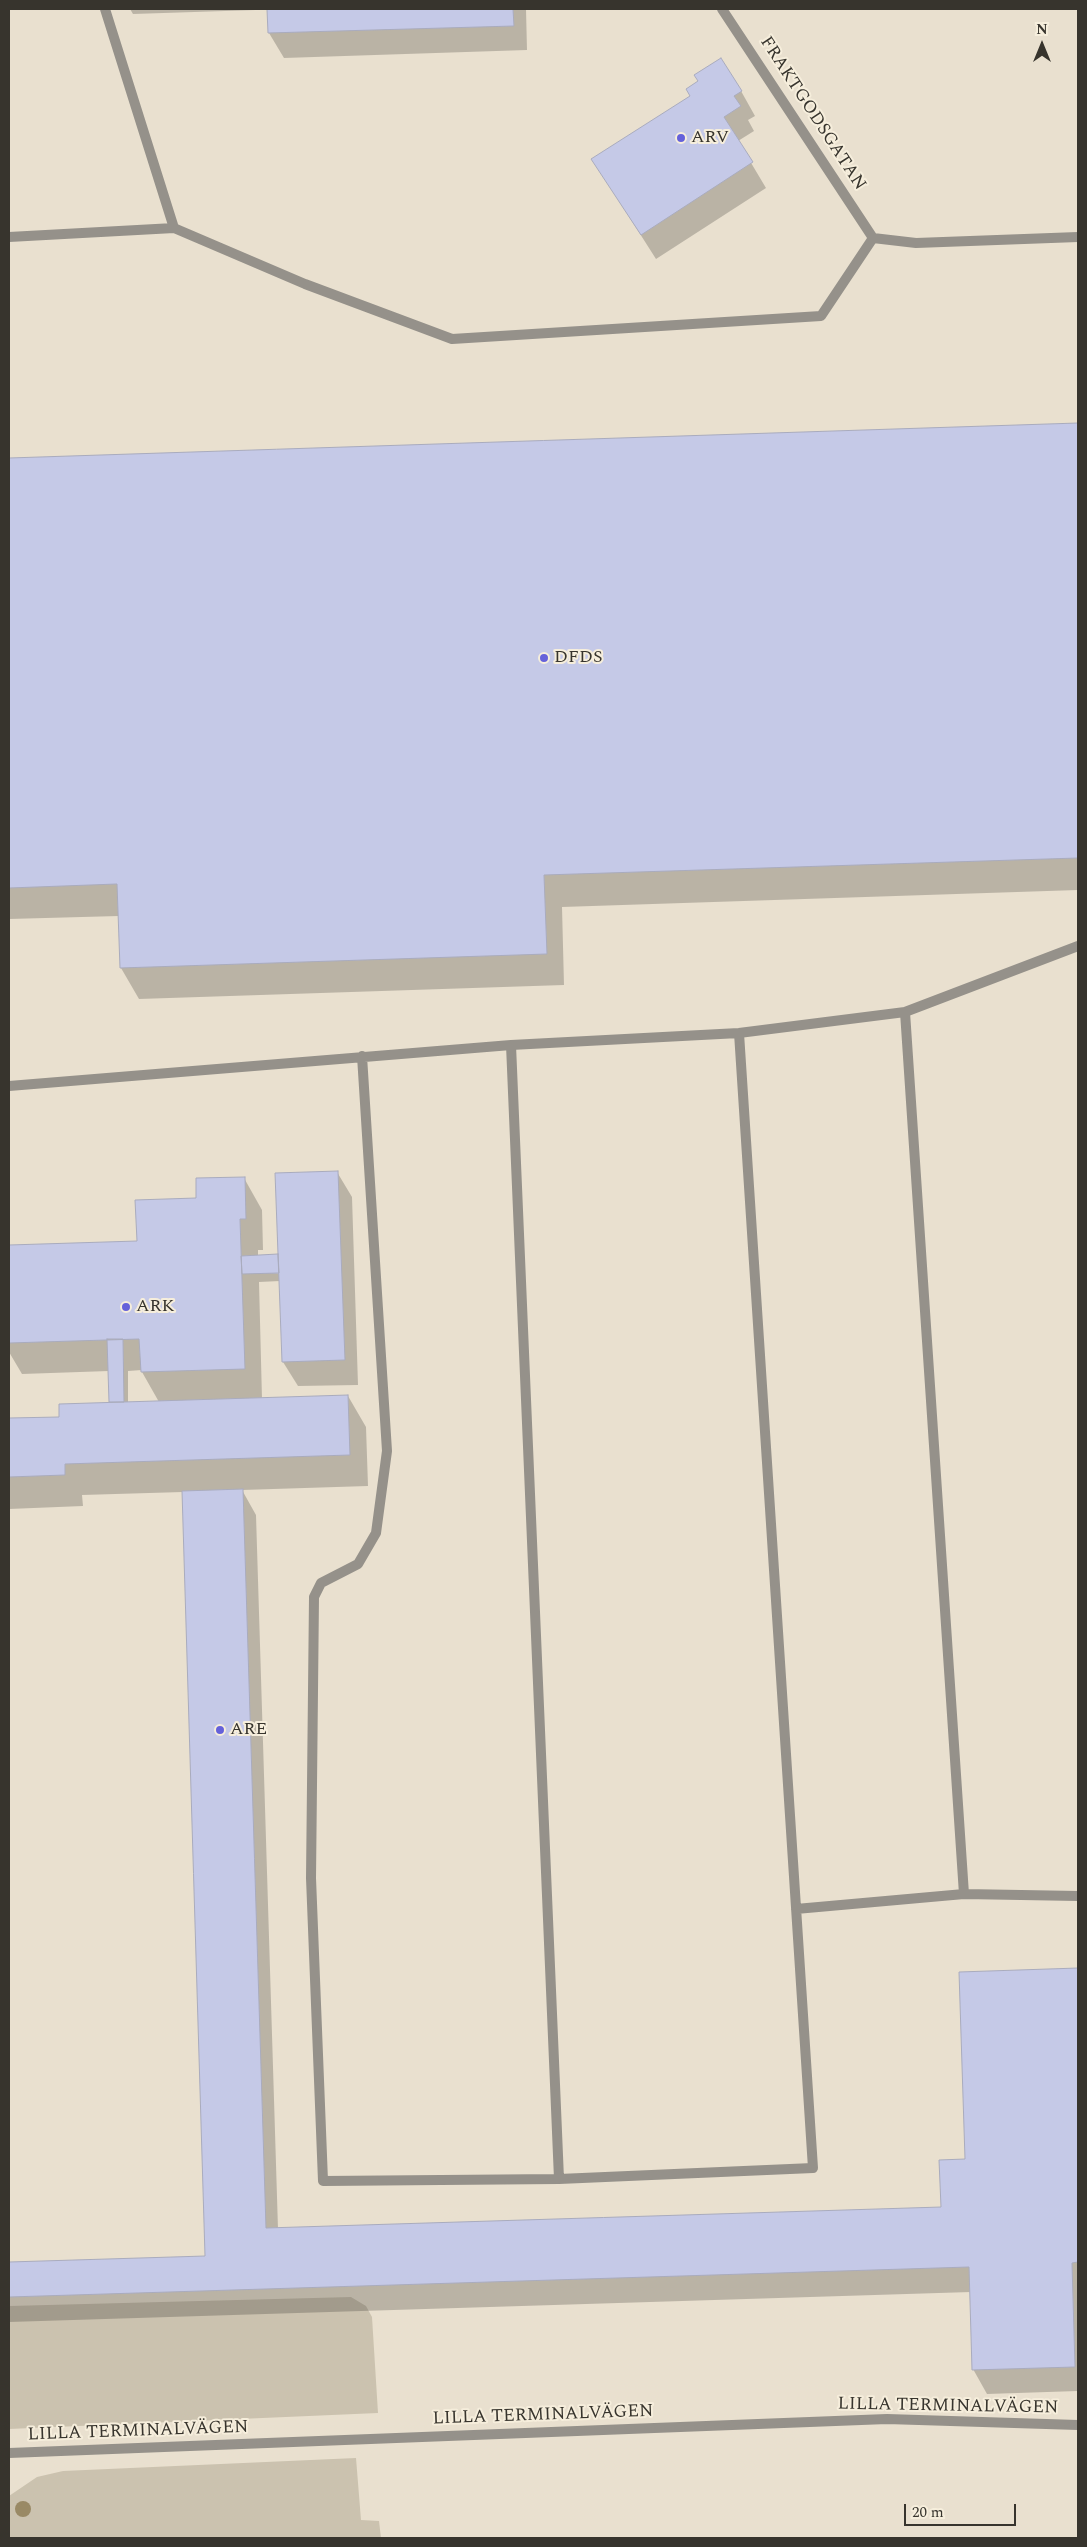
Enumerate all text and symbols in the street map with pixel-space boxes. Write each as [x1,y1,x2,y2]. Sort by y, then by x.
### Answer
text: N [1036,19,1048,40]
north arrow [1017,20,1067,70]
street label: FRAKTGODSGATAN [754,33,870,195]
place label: ARV [691,127,729,149]
marker: ARV [675,132,687,144]
place label: DFDS [554,647,603,669]
marker: DFDS [538,652,550,664]
place label: ARK [136,1296,174,1318]
marker: ARK [120,1301,132,1313]
place label: ARE [230,1719,267,1741]
marker: ARE [214,1724,226,1736]
street label: LILLA TERMINALVÄGEN [837,2394,1059,2420]
street label: LILLA TERMINALVÄGEN [432,2401,654,2431]
street label: LILLA TERMINALVÄGEN [27,2417,249,2447]
scale bar [907,2494,1020,2526]
text: 20 m [912,2501,944,2524]

